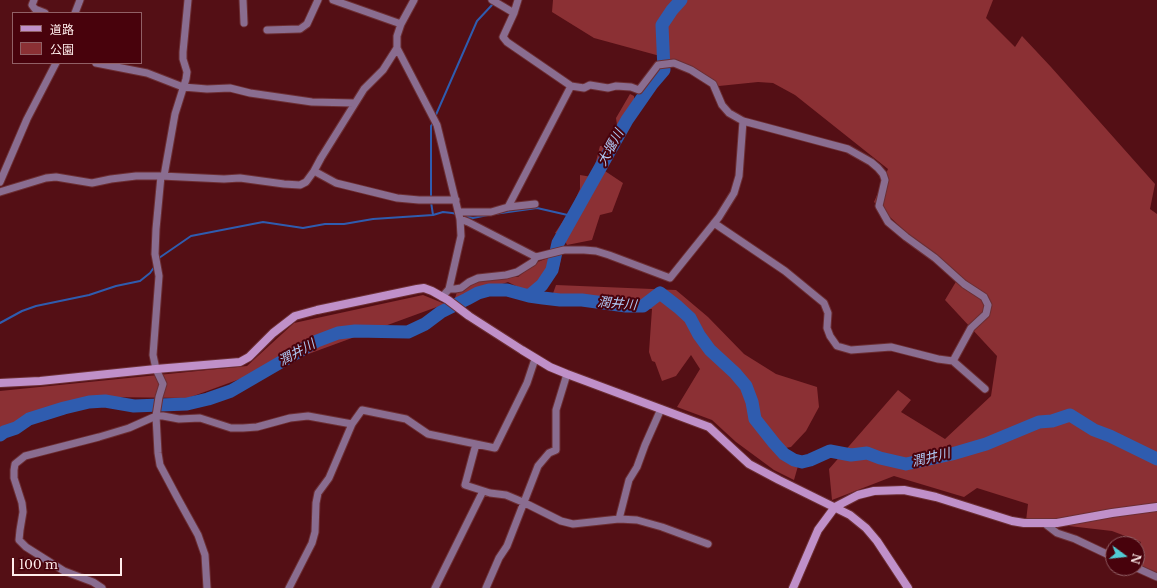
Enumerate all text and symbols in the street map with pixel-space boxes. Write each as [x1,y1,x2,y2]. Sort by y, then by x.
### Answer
legend [12,12,142,64]
text: 道路 [50,22,74,37]
text: 公園 [50,42,74,57]
water label: 大堰川 [595,127,627,169]
water label: 潤井川 [597,295,637,313]
water label: 潤井川 [276,337,318,369]
water label: 潤井川 [910,446,952,470]
north arrow [1105,536,1145,576]
scale bar [14,550,124,576]
text: N [1128,552,1144,566]
text: 100 m [19,557,58,572]

